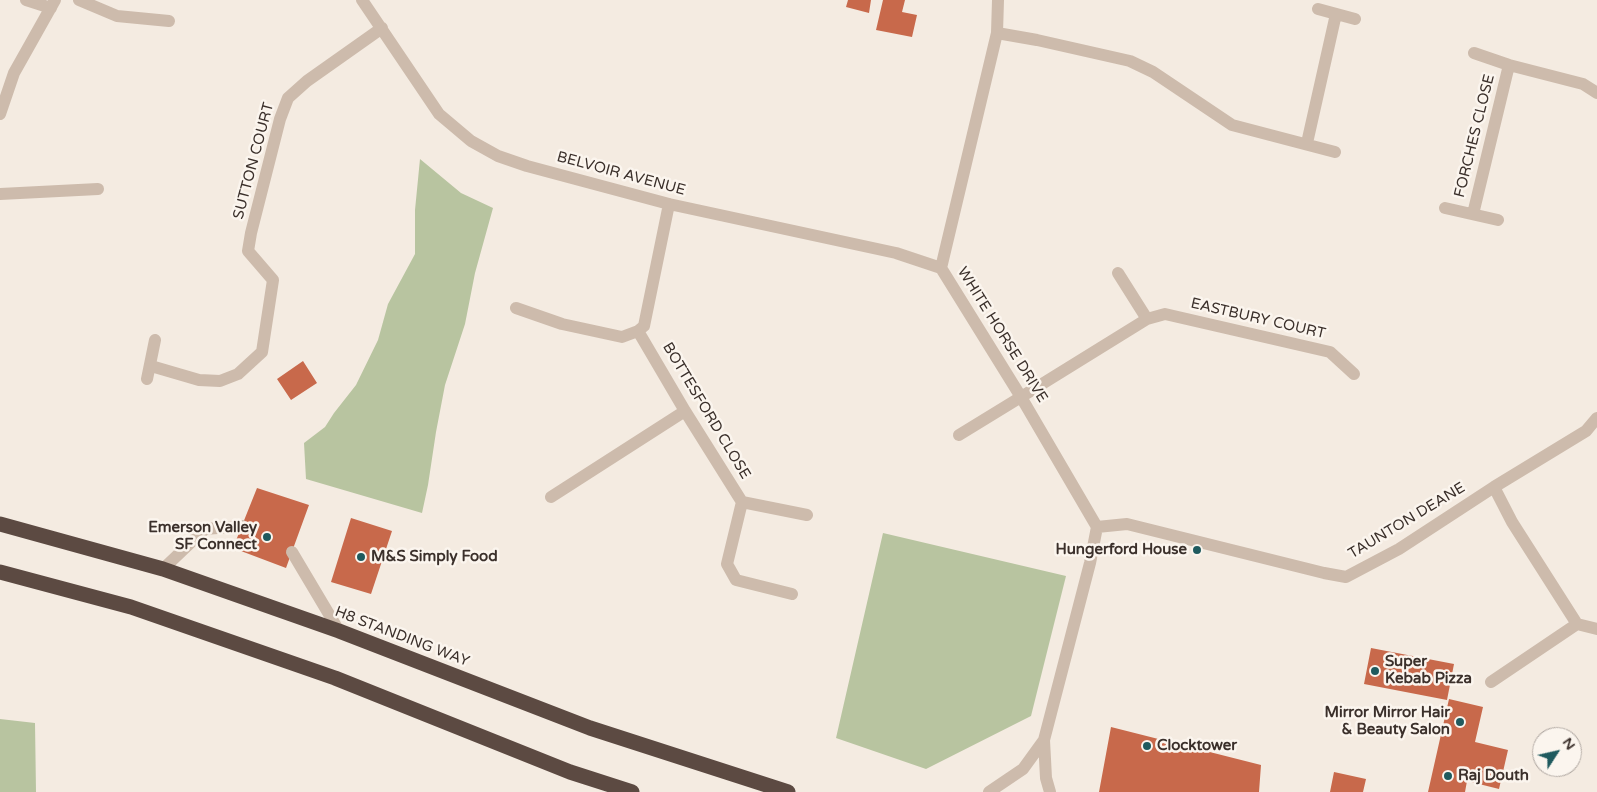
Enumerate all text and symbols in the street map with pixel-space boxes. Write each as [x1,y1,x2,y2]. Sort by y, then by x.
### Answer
street label: FORCHES CLOSE [1451,73,1499,199]
street label: SUTTON COURT [230,101,278,221]
street label: BELVOIR AVENUE [555,148,687,200]
street label: WHITE HORSE DRIVE [953,264,1051,406]
street label: EASTBURY COURT [1189,295,1327,343]
street label: BOTTESFORD CLOSE [658,339,754,483]
street label: TAUNTON DEANE [1345,479,1469,563]
place label: Emerson Valley SF Connect [148,519,257,554]
marker: Emerson Valley SF Connect [261,531,273,543]
place label: Hungerford House [1056,541,1187,559]
marker: Hungerford House [1191,544,1203,556]
place label: M&S Simply Food [371,548,498,566]
marker: M&S Simply Food [355,551,367,563]
street label: H8 STANDING WAY [332,603,472,671]
place label: Super Kebab Pizza [1385,653,1472,688]
marker: Super Kebab Pizza [1369,665,1381,677]
place label: Mirror Mirror Hair & Beauty Salon [1325,704,1450,739]
marker: Mirror Mirror Hair & Beauty Salon [1454,716,1466,728]
north arrow [1532,727,1582,777]
text: N [1559,734,1579,753]
place label: Clocktower [1157,737,1237,755]
marker: Clocktower [1141,740,1153,752]
place label: Raj Douth [1458,767,1529,785]
marker: Raj Douth [1442,770,1454,782]

